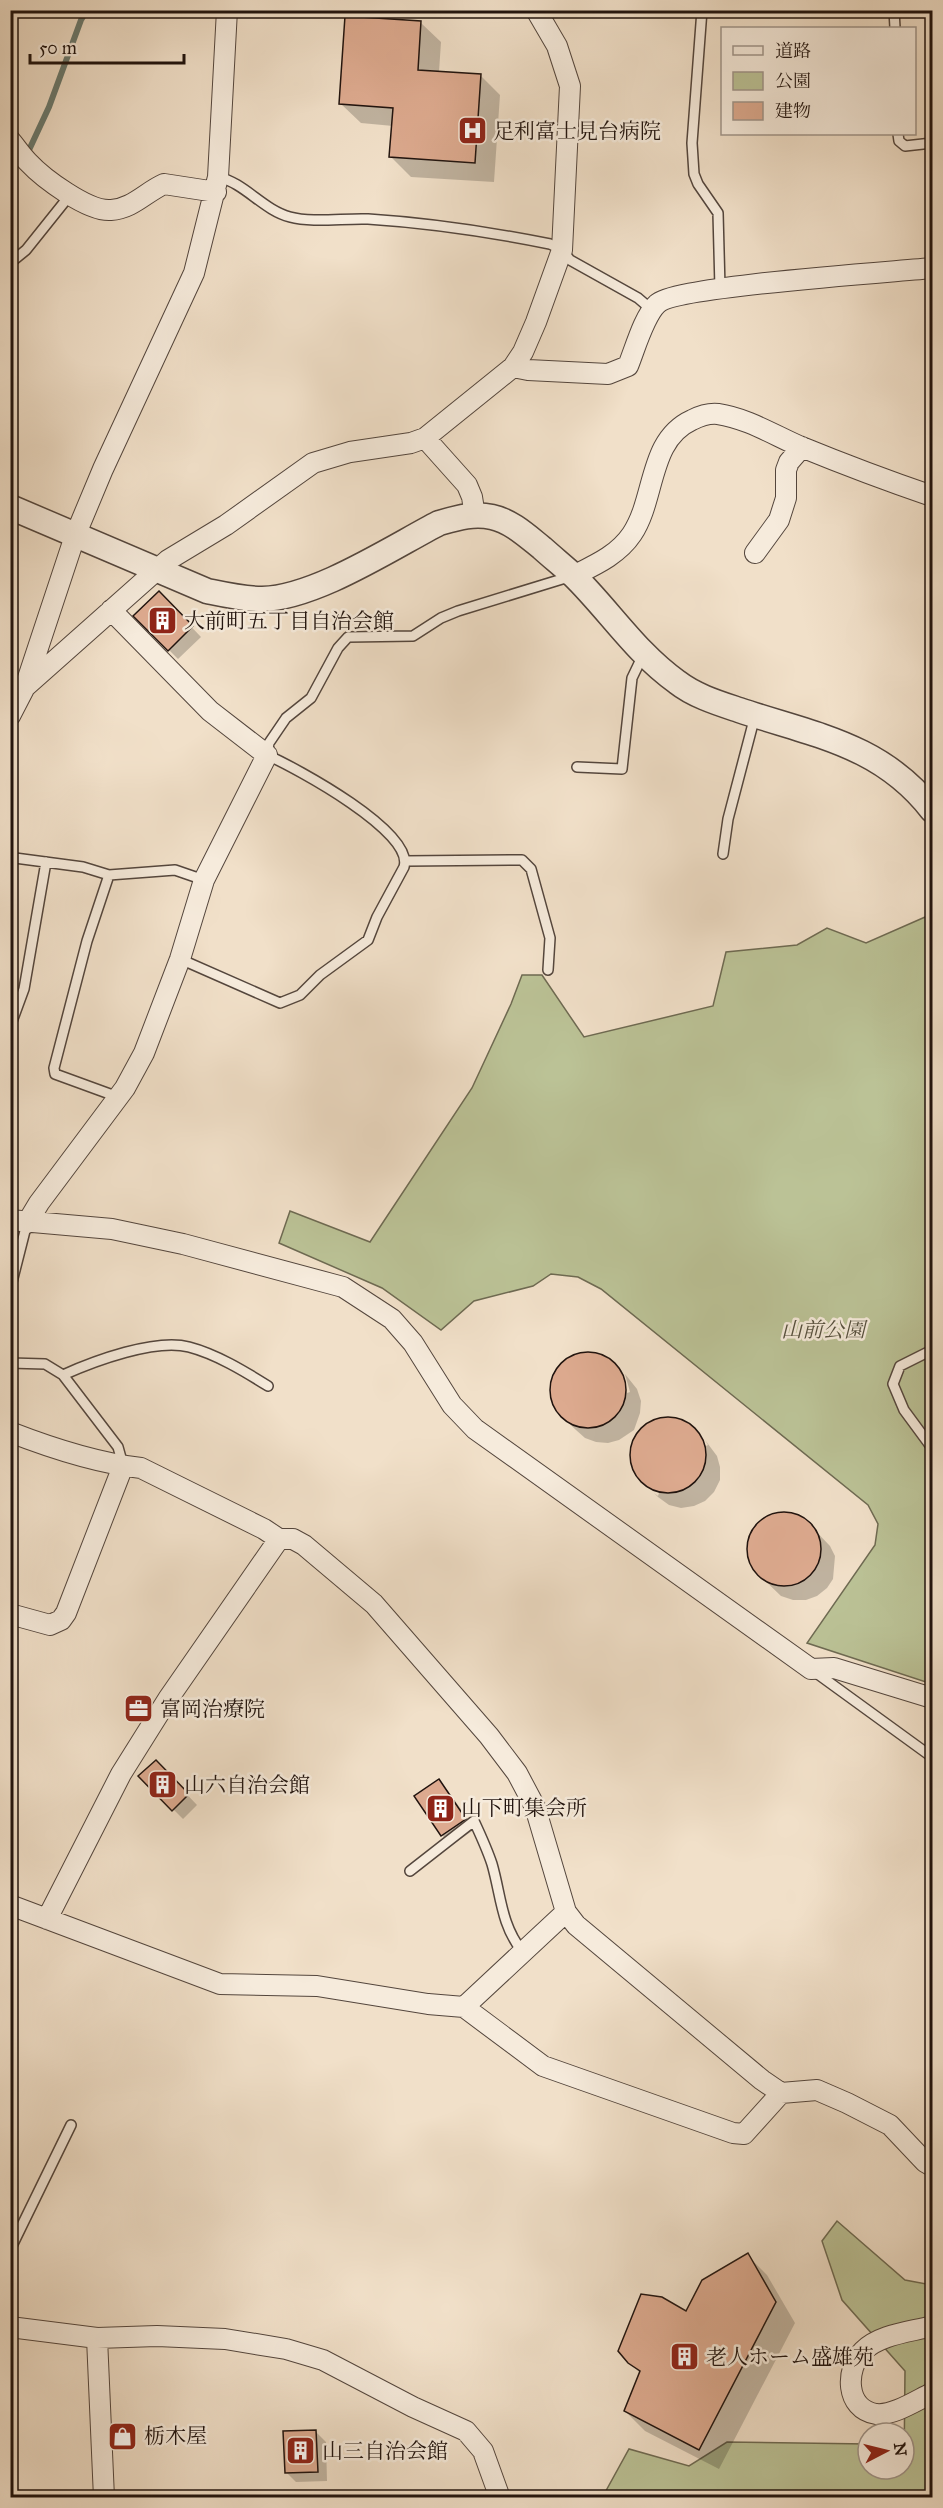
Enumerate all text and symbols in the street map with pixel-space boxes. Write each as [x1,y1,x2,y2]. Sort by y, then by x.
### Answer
scale bar [30,27,184,65]
legend [721,27,916,135]
text: 50 m [39,37,77,59]
text: 道路 [775,40,811,62]
text: 公園 [775,70,811,92]
text: 建物 [775,100,811,122]
hospital icon: 足利富士見台病院 [456,115,488,147]
place label: 足利富士見台病院 [493,118,661,144]
building icon: 大前町五丁目自治会館 [147,605,179,637]
place label: 大前町五丁目自治会館 [184,608,394,634]
park label: 山前公園 [781,1317,868,1343]
office icon: 富岡治療院 [123,1693,155,1725]
place label: 富岡治療院 [160,1696,265,1722]
building icon: 山六自治会館 [147,1769,179,1801]
place label: 山六自治会館 [184,1772,310,1798]
building icon: 山下町集会所 [424,1792,456,1824]
place label: 山下町集会所 [461,1795,587,1821]
building icon: 老人ホーム盛雄苑 [669,2341,701,2373]
place label: 老人ホーム盛雄苑 [706,2344,874,2370]
shop icon: 栃木屋 [107,2420,139,2452]
north arrow [856,2421,916,2481]
place label: 栃木屋 [144,2423,207,2449]
building icon: 山三自治会館 [285,2435,317,2467]
place label: 山三自治会館 [322,2438,448,2464]
text: N [890,2441,911,2458]

